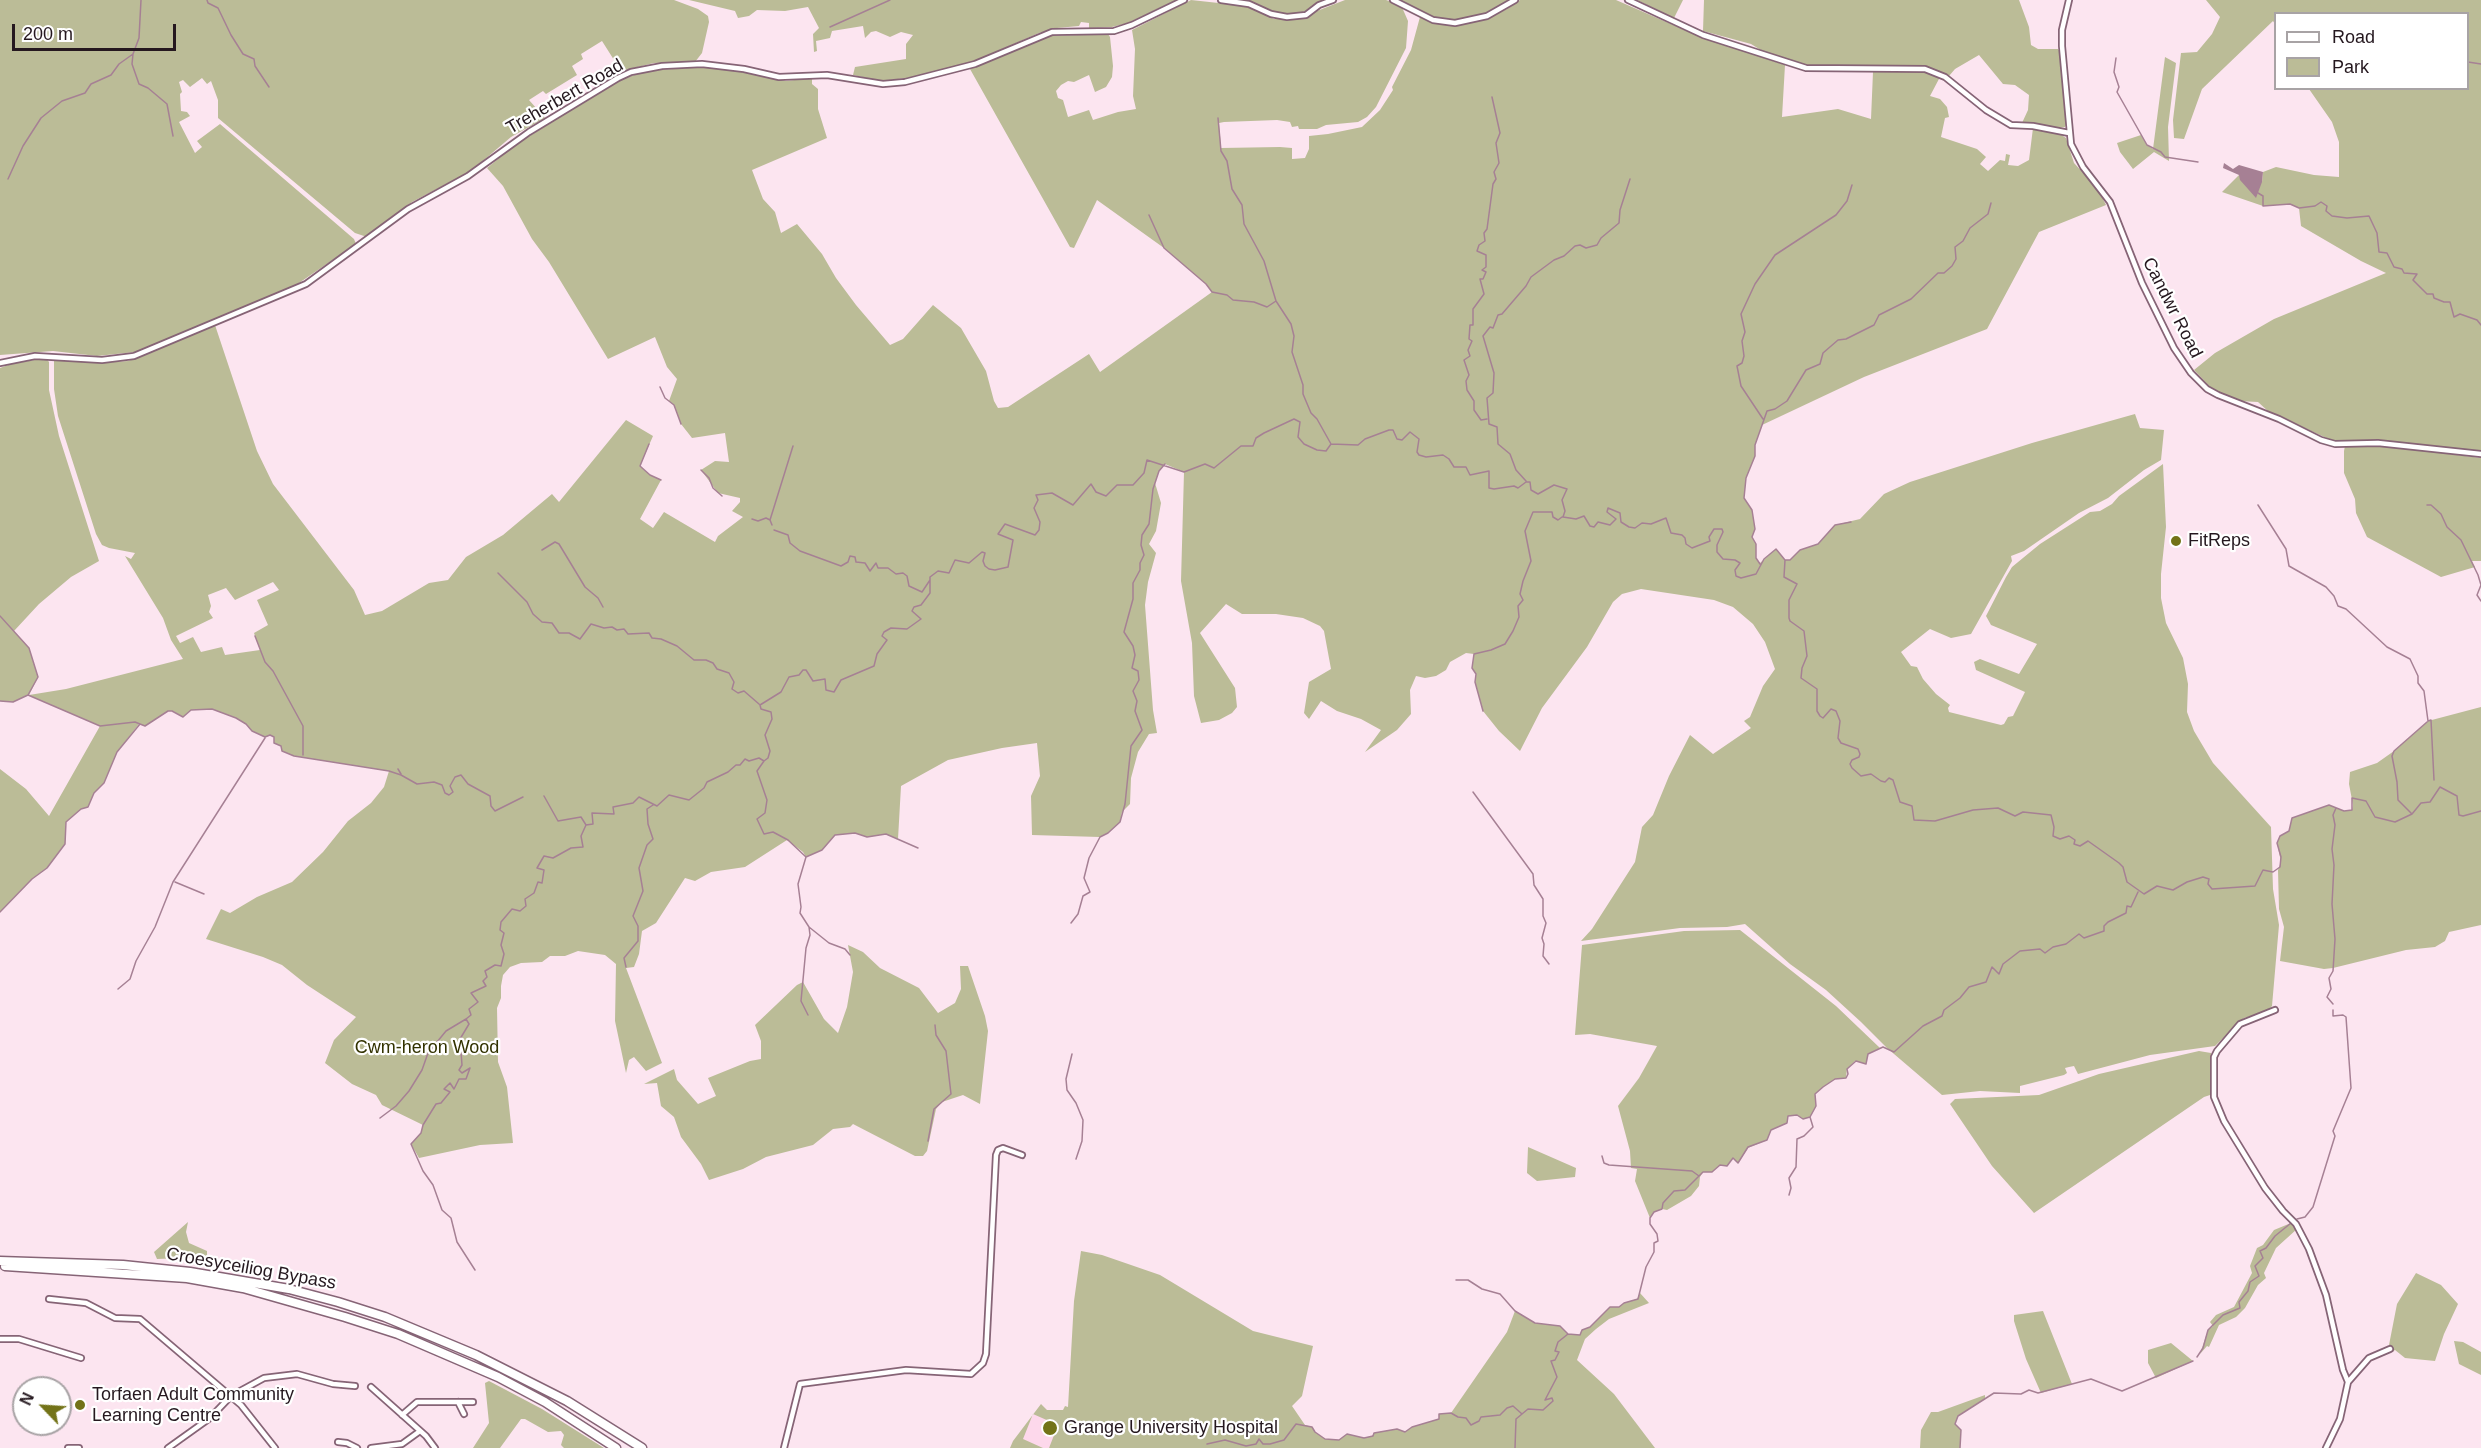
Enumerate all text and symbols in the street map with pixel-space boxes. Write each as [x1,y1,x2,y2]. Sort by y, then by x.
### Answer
scale bar [15,12,178,50]
legend [2274,12,2469,90]
text: 200 m [23,24,73,44]
text: Road [2332,27,2375,47]
street label: Treherbert Road [503,55,627,139]
text: Park [2332,57,2369,77]
street label: Candwr Road [2137,254,2207,362]
place label: FitReps [2188,530,2250,552]
marker: FitReps [2169,534,2183,548]
park label: Cwm-heron Wood [355,1037,499,1059]
street label: Croesyceiliog Bypass [164,1243,338,1295]
north arrow [12,1376,72,1436]
place label: Torfaen Adult Community Learning Centre [92,1384,294,1426]
text: N [17,1390,37,1408]
marker: Torfaen Adult Community Learning Centre [73,1398,87,1412]
place label: Grange University Hospital [1064,1417,1278,1439]
marker: Grange University Hospital [1041,1419,1059,1437]

